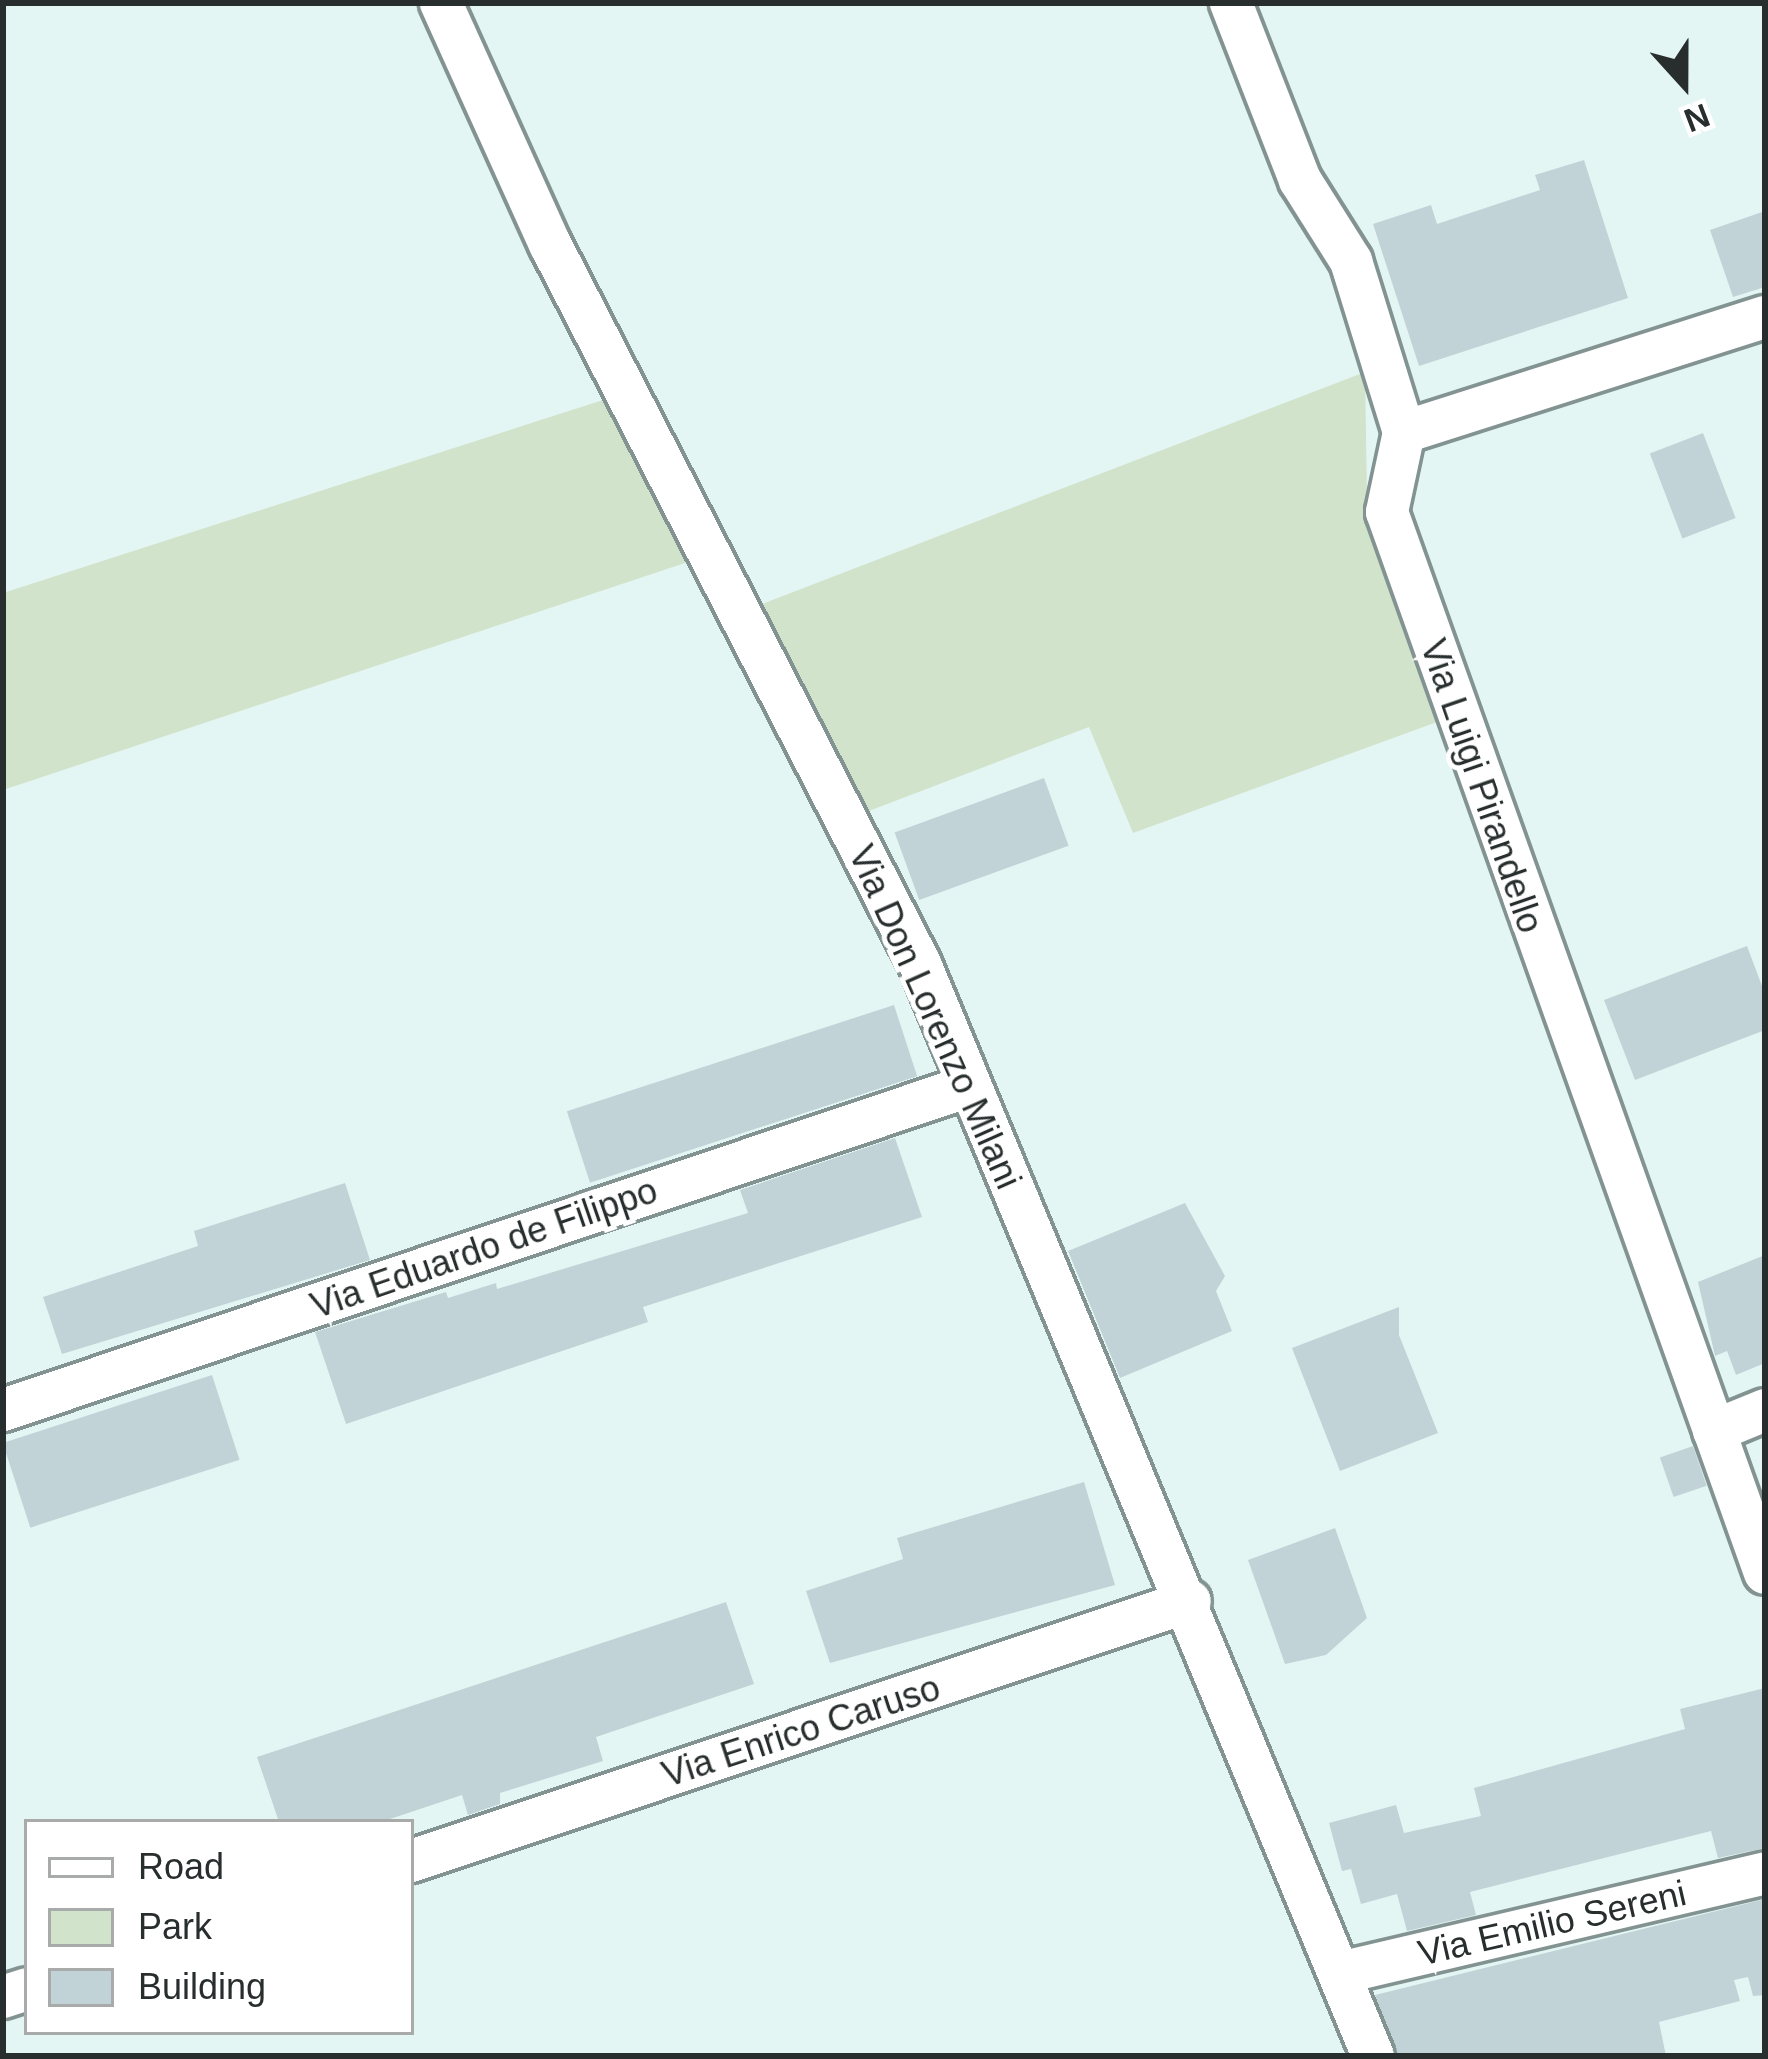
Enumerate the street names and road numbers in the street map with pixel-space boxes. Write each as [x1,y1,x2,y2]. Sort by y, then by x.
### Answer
street label: Via Luigi Pirandello [1412,634,1552,938]
street label: Via Don Lorenzo Milani [840,839,1030,1195]
street label: Via Eduardo de Filippo [305,1168,663,1328]
street label: Via Enrico Caruso [657,1666,945,1796]
street label: Via Emilio Sereni [1414,1871,1690,1975]

